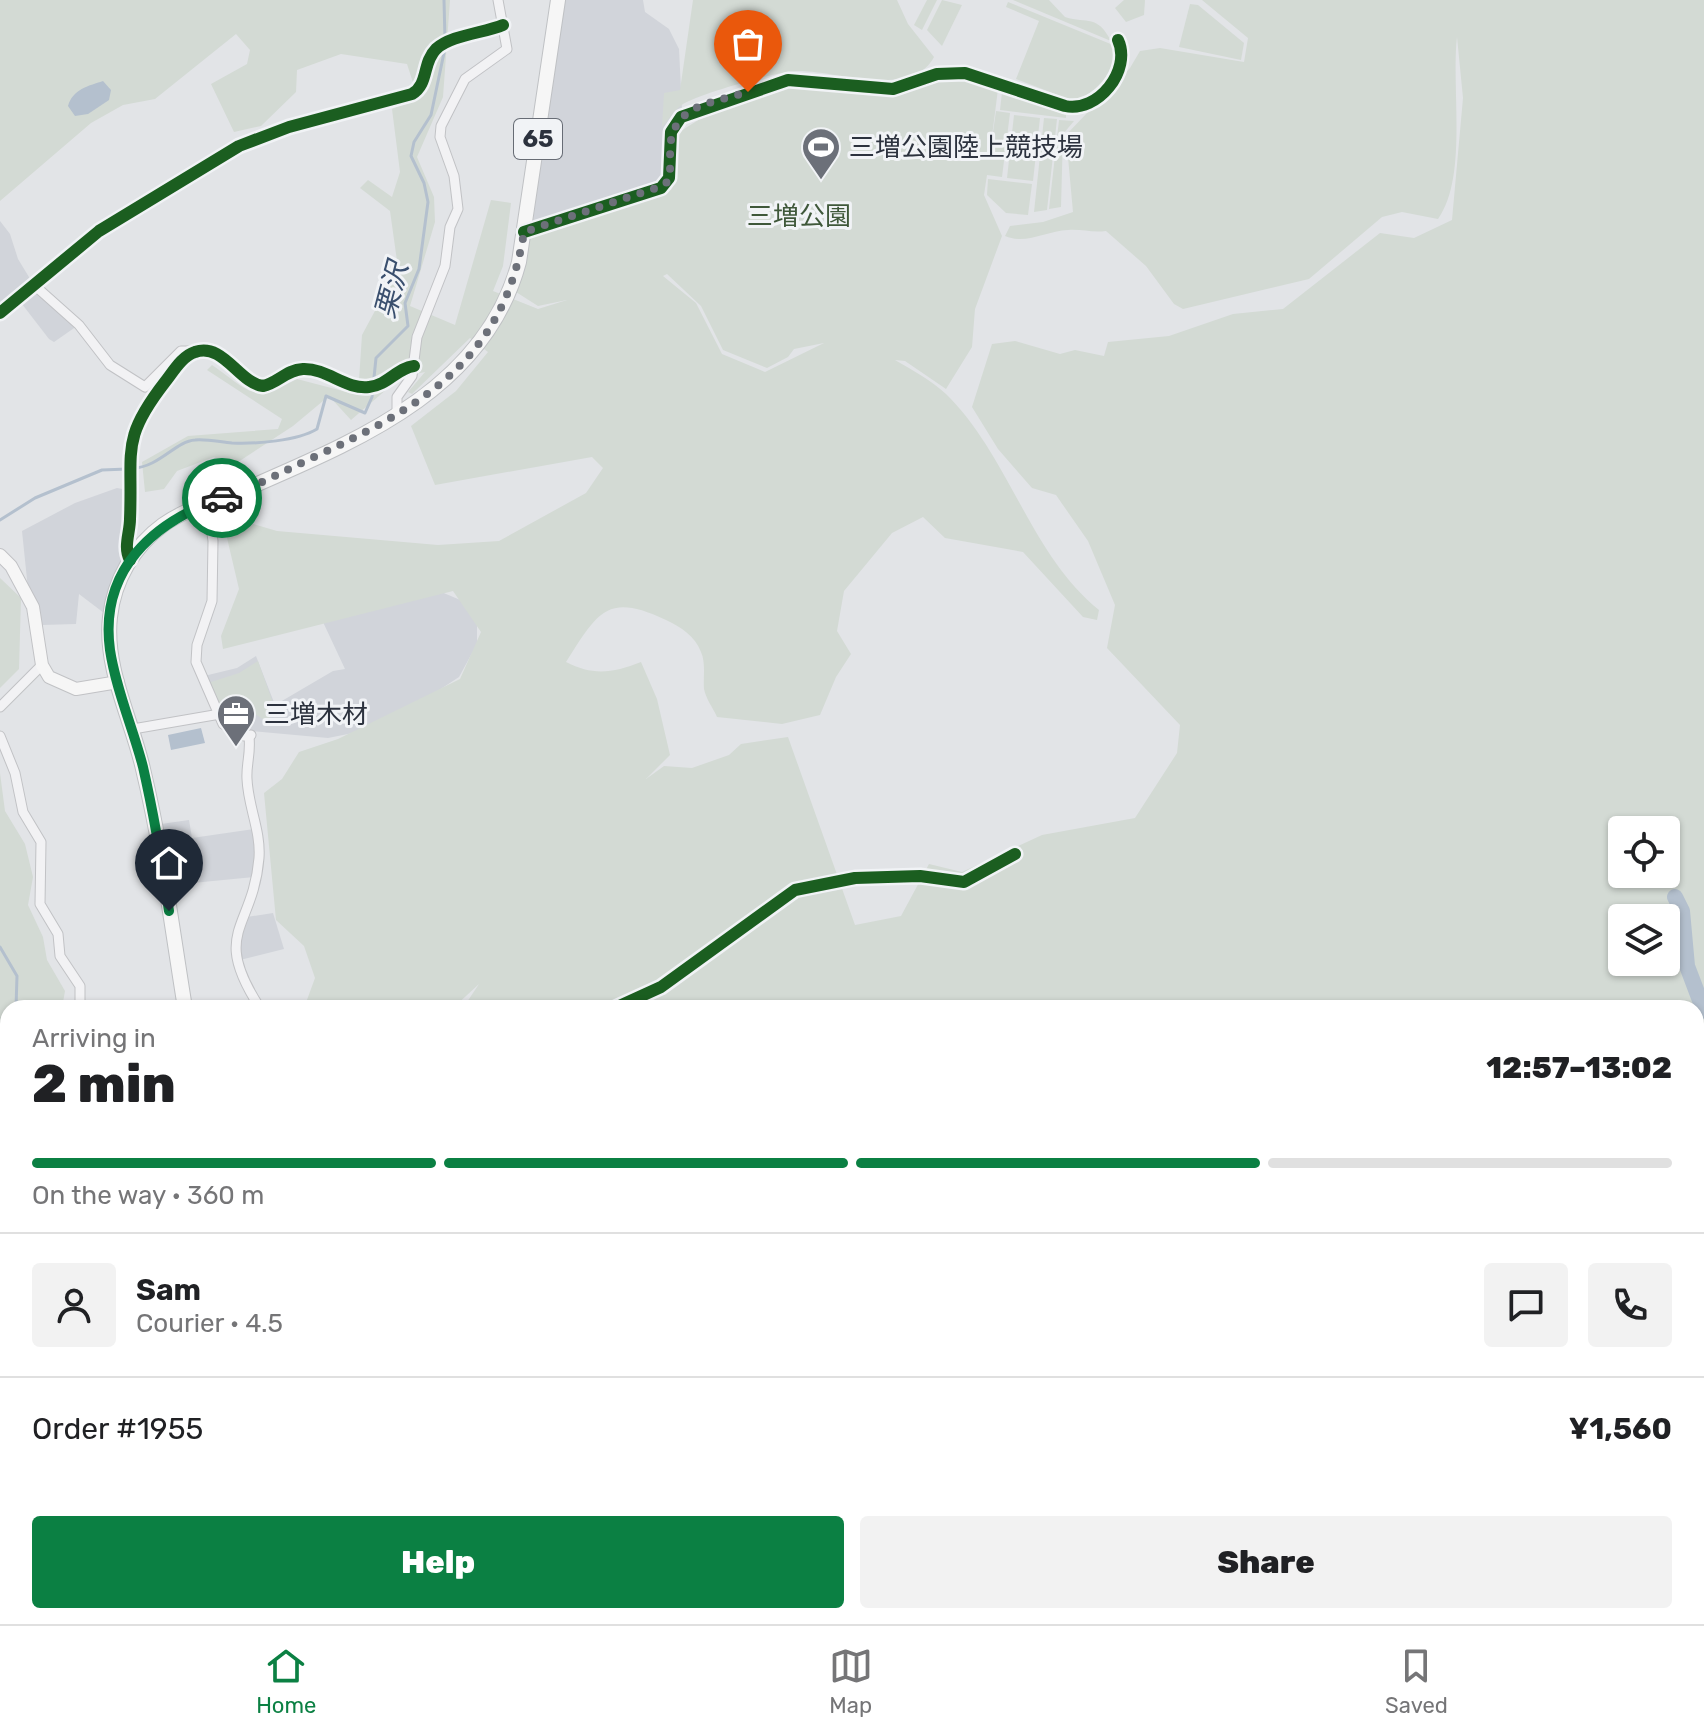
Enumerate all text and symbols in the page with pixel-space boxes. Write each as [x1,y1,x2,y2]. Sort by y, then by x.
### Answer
pin [714,10,782,92]
icon: bag [726,22,770,66]
road number: 65 [514,119,562,159]
sports icon: 三増公園陸上競技場 [800,126,842,181]
place label: 三増公園陸上競技場 [849,132,1083,163]
park label: 三増公園 [747,201,851,232]
water label: 栗沢 [368,255,416,321]
courier [182,458,262,538]
icon: car [200,476,244,520]
office icon: 三増木材 [215,693,257,748]
place label: 三増木材 [264,699,368,730]
map controls [1608,816,1680,976]
button: locate [1608,816,1680,888]
pin [135,829,203,911]
icon: home [147,841,191,885]
button: layers [1608,904,1680,976]
text: Arriving in [32,1023,156,1054]
text: 12:57–13:02 [1486,1050,1672,1086]
text: 2 min [32,1053,176,1115]
text: On the way · 360 m [32,1180,264,1211]
button: person [32,1263,116,1347]
button: chat [1484,1263,1568,1347]
button: phone [1588,1263,1672,1347]
text: Sam [136,1272,201,1308]
text: Courier · 4.5 [136,1308,283,1339]
text: Order #1955 [32,1411,203,1447]
text: ¥1,560 [1569,1411,1672,1447]
button: Help [32,1516,844,1608]
button: Share [860,1516,1672,1608]
tab: Home [256,1644,316,1719]
tab: Map [829,1644,873,1719]
tab: Saved [1385,1644,1448,1719]

